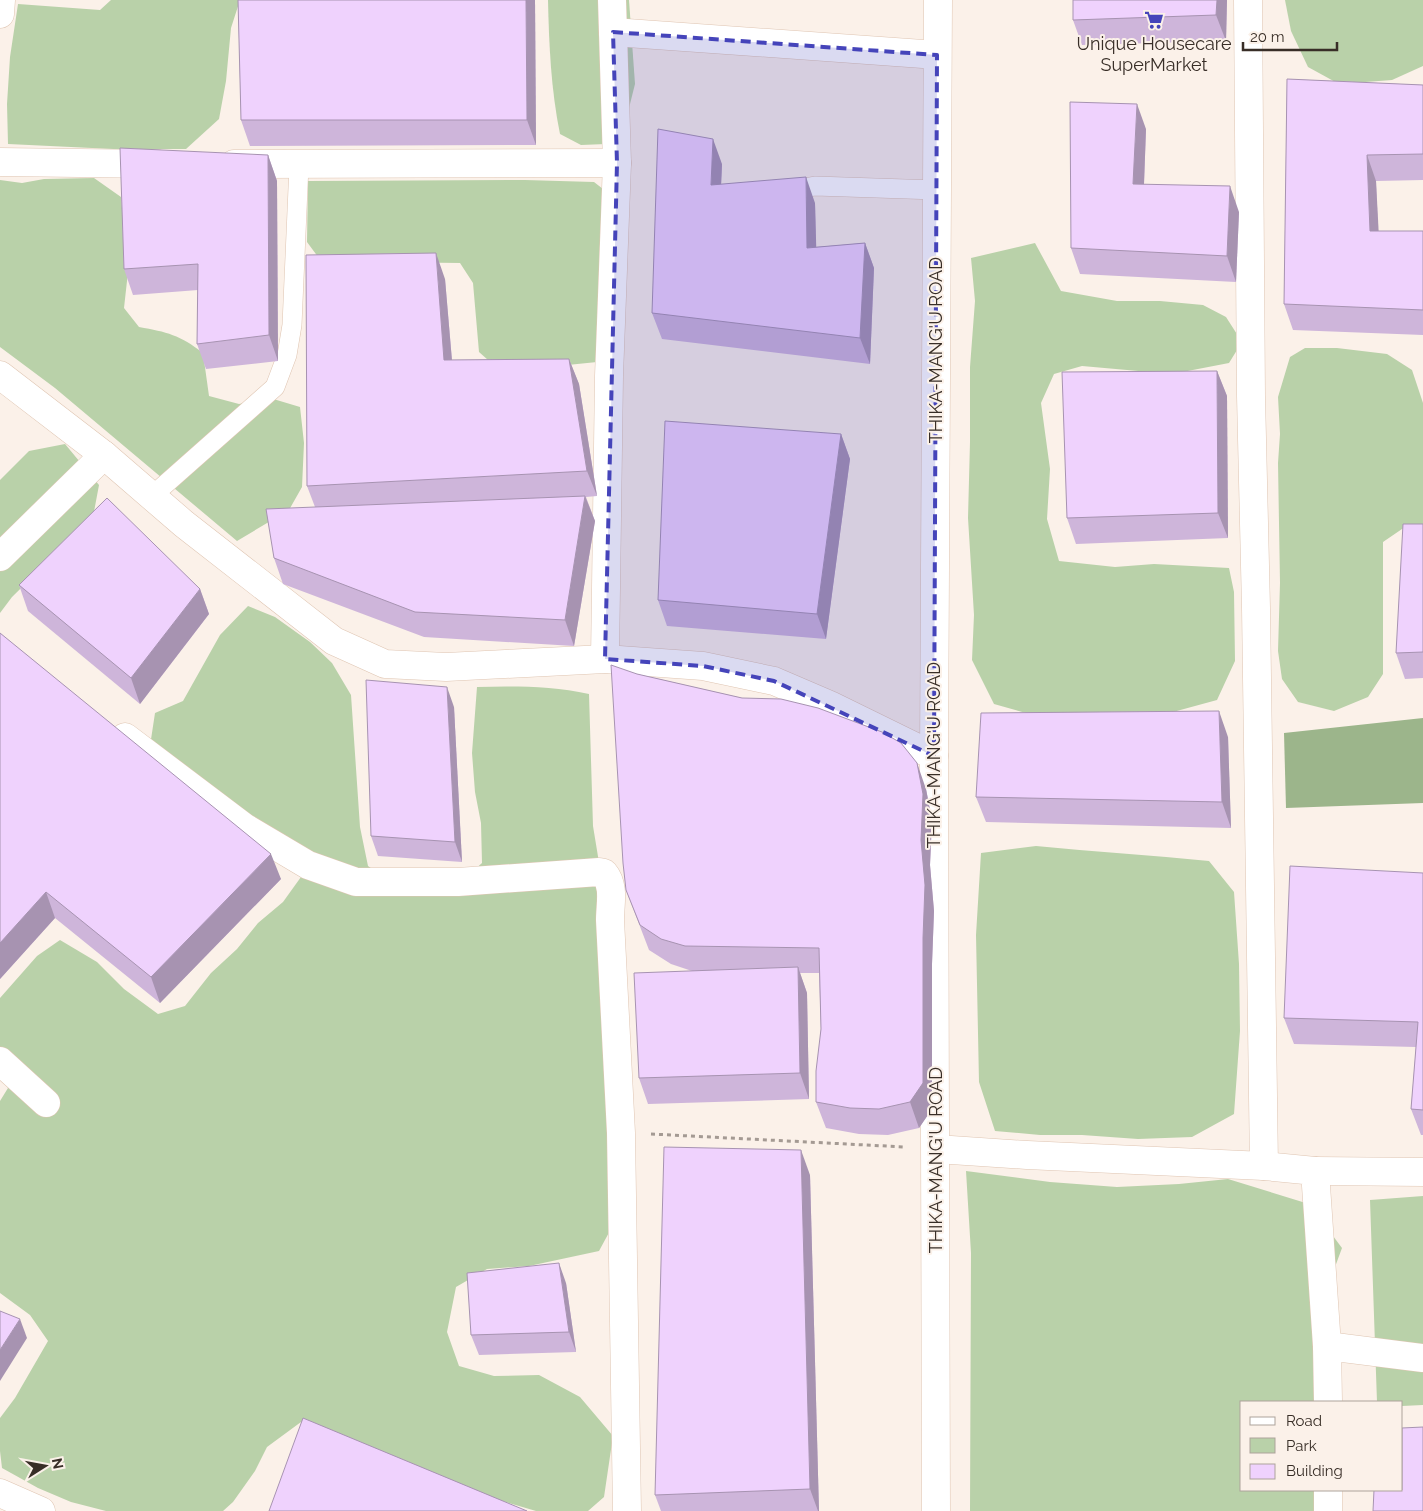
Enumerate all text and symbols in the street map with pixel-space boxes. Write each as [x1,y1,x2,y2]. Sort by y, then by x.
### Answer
supermarket icon: Unique Housecare SuperMarket [1143,9,1165,31]
scale bar [1243,20,1337,52]
text: 20 m [1250,28,1285,46]
place label: Unique Housecare SuperMarket [1077,33,1232,75]
street label: THIKA-MANG'U ROAD [925,257,946,443]
street label: THIKA-MANG'U ROAD [923,662,944,848]
street label: THIKA-MANG'U ROAD [925,1067,946,1253]
legend [1240,1401,1403,1491]
text: Road [1286,1412,1322,1430]
text: Park [1286,1437,1317,1455]
north arrow [20,1441,70,1491]
text: N [49,1457,67,1470]
text: Building [1286,1462,1343,1480]

